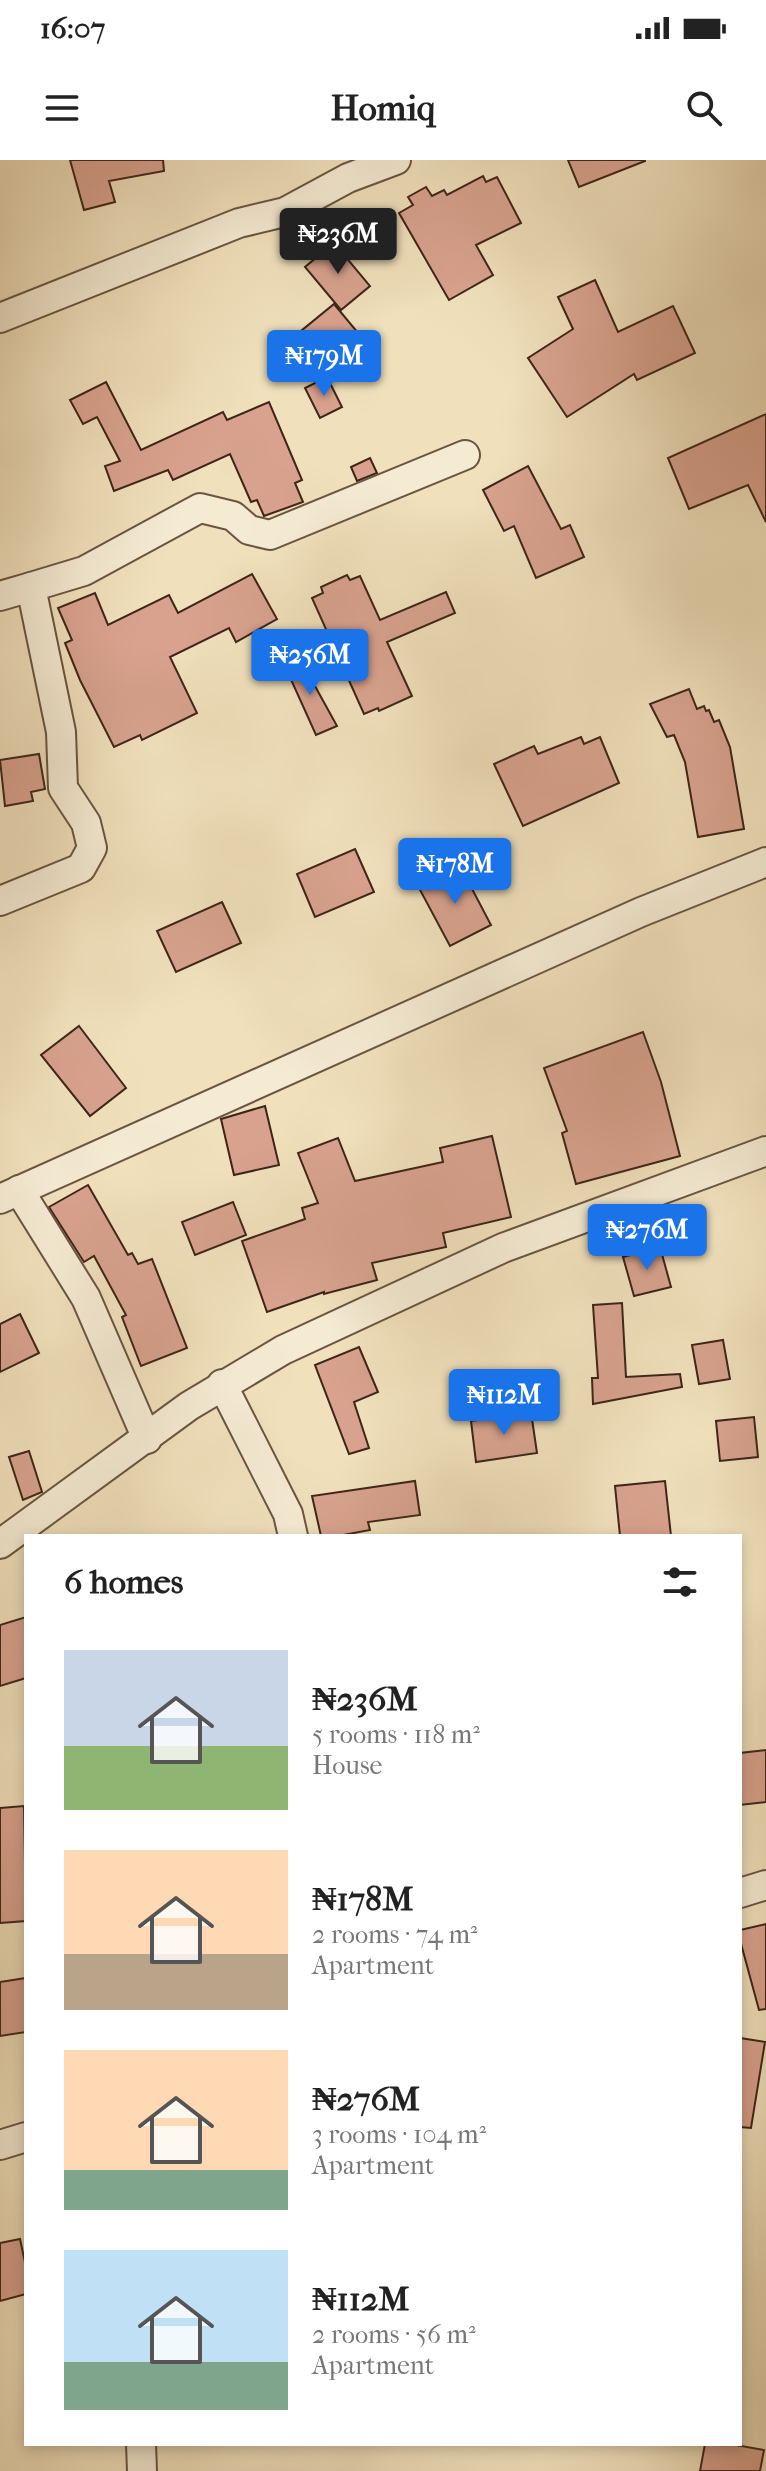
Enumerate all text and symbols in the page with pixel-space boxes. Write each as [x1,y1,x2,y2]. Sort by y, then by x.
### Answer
text: 16:07 [40,11,105,46]
icon: menu [40,86,84,130]
icon: search [682,86,726,130]
text: Homiq [330,87,436,129]
pin: ₦236M [282,208,394,276]
text: ₦236M [298,218,378,249]
pin: ₦179M [268,330,380,398]
text: ₦179M [285,340,363,371]
pin: ₦256M [254,629,366,697]
text: ₦256M [269,639,351,670]
pin: ₦178M [399,838,511,906]
text: ₦178M [416,848,494,879]
pin: ₦276M [591,1204,703,1272]
text: ₦276M [606,1214,688,1245]
pin: ₦112M [448,1369,560,1437]
text: ₦112M [467,1379,541,1410]
icon: filters [658,1560,702,1604]
text: 6 homes [64,1562,183,1602]
text: ₦236M [312,1679,418,1719]
icon: home [128,1682,224,1778]
text: 5 rooms · 118 m² [312,1719,480,1750]
text: House [312,1750,382,1781]
text: ₦178M [312,1879,413,1919]
icon: home [128,1882,224,1978]
text: 2 rooms · 74 m² [312,1919,477,1950]
text: Apartment [312,1950,434,1981]
text: ₦276M [312,2079,420,2119]
icon: home [128,2082,224,2178]
text: 3 rooms · 104 m² [312,2119,486,2150]
text: Apartment [312,2150,434,2181]
text: ₦112M [312,2279,409,2319]
icon: home [128,2282,224,2378]
text: 2 rooms · 56 m² [312,2319,476,2350]
text: Apartment [312,2350,434,2381]

